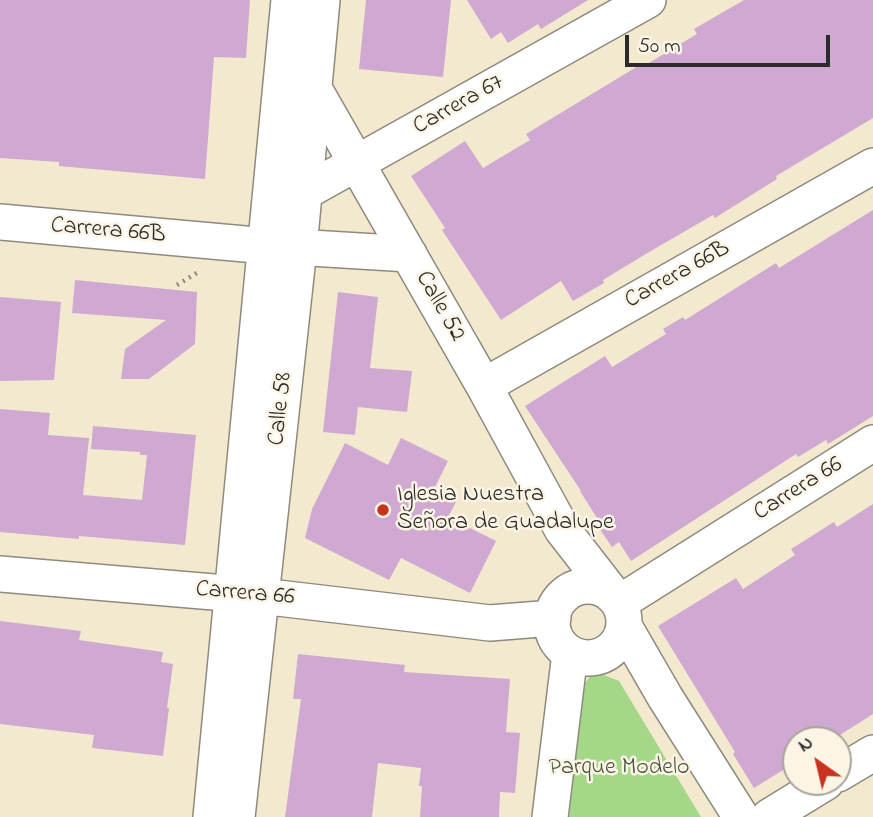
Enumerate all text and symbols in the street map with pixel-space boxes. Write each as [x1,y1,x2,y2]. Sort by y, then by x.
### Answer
scale bar [628,21,833,65]
text: 50 m [638,32,681,62]
street label: Carrera 67 [409,70,509,142]
street label: Carrera 66B [49,213,167,251]
street label: Carrera 66B [621,235,735,317]
street label: Calle 52 [407,267,471,347]
street label: Calle 58 [264,371,300,447]
street label: Carrera 66 [749,451,849,529]
place label: Iglesia Nuestra Señora de Guadalupe [397,482,614,538]
marker: Iglesia Nuestra Señora de Guadalupe [375,502,391,518]
street label: Carrera 66 [194,576,296,614]
north arrow [782,726,852,796]
text: N [793,730,819,760]
park label: Parque Modelo [548,755,690,783]

